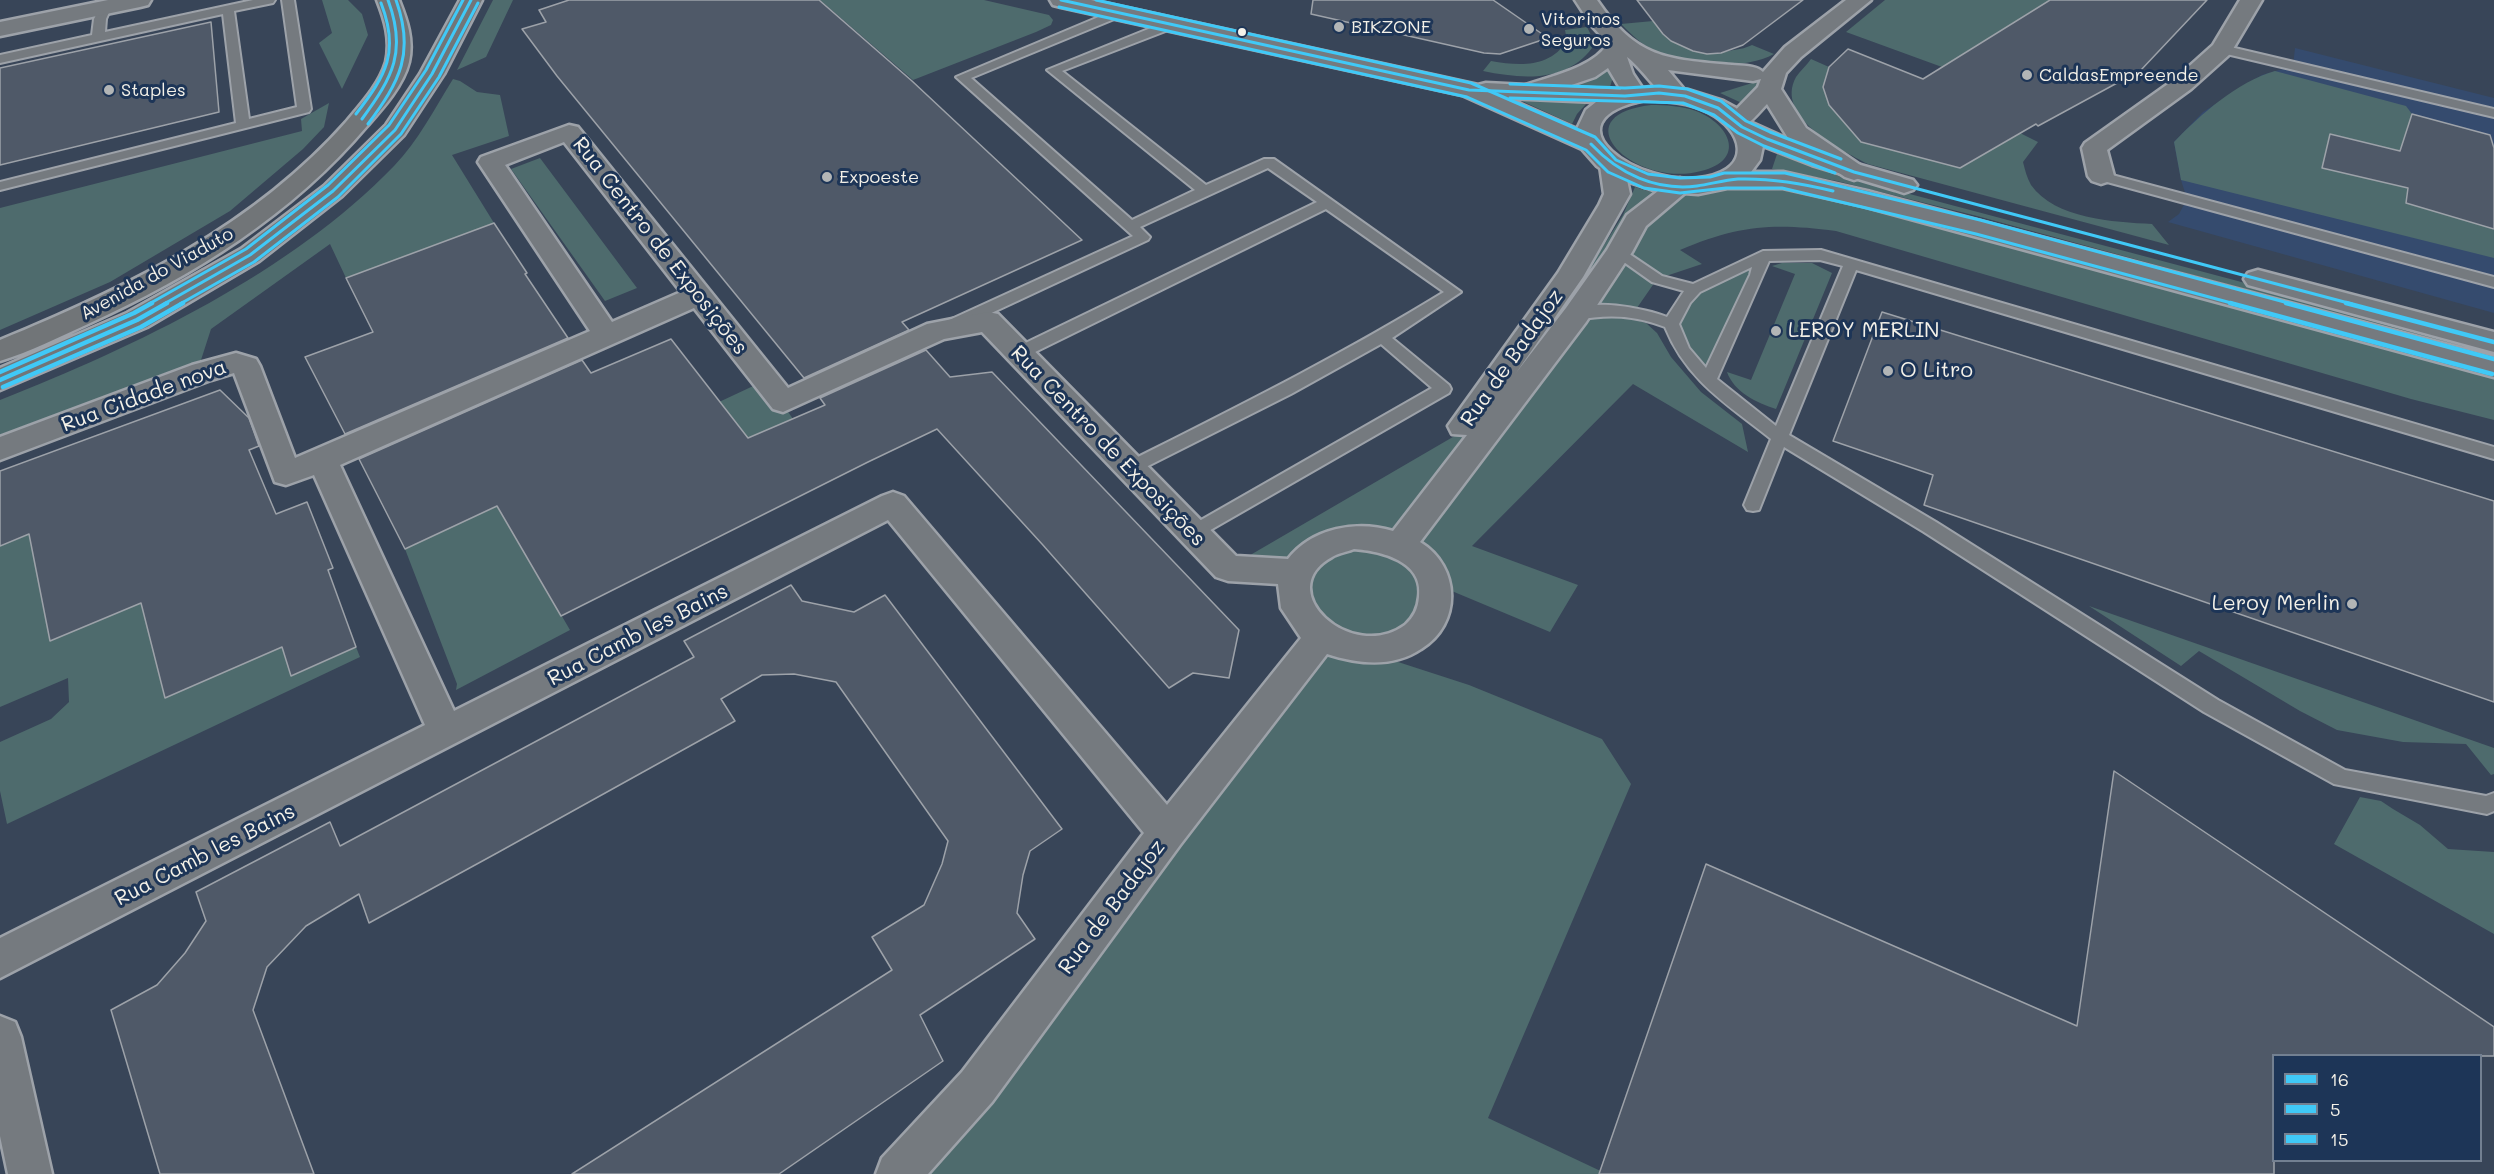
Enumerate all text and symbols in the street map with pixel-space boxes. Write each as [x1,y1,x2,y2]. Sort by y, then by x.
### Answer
place label: Vitorinos Seguros [1541,8,1621,50]
place label: BIKZONE [1351,16,1431,38]
marker: BIKZONE [1332,20,1346,34]
marker: Vitorinos Seguros [1522,22,1536,36]
unlabelled marker [1236,26,1248,38]
place label: CaldasEmpreende [2039,64,2199,86]
marker: CaldasEmpreende [2020,68,2034,82]
place label: Staples [121,79,186,101]
marker: Staples [102,83,116,97]
street label: Rua Centro de Exposições [567,132,753,360]
place label: Expoeste [839,166,919,188]
marker: Expoeste [820,170,834,184]
street label: Avenida do Viaduto [77,223,237,325]
street label: Rua de Badajoz [1455,285,1569,431]
place label: LEROY MERLIN [1788,318,1940,344]
marker: LEROY MERLIN [1769,324,1783,338]
street label: Rua Centro de Exposições [1005,340,1211,552]
street label: Rua Cidade nova [58,354,230,438]
place label: O Litro [1900,358,1973,384]
marker: O Litro [1881,364,1895,378]
street label: Rua Camb les Bains [544,579,732,691]
place label: Leroy Merlin [2212,591,2340,617]
marker: Leroy Merlin [2345,597,2359,611]
street label: Rua Camb les Bains [111,799,299,911]
street label: Rua de Badajoz [1053,835,1171,979]
legend [2272,1054,2482,1162]
text: 16 [2330,1067,2349,1091]
text: 5 [2330,1097,2341,1121]
text: 15 [2330,1127,2349,1151]

